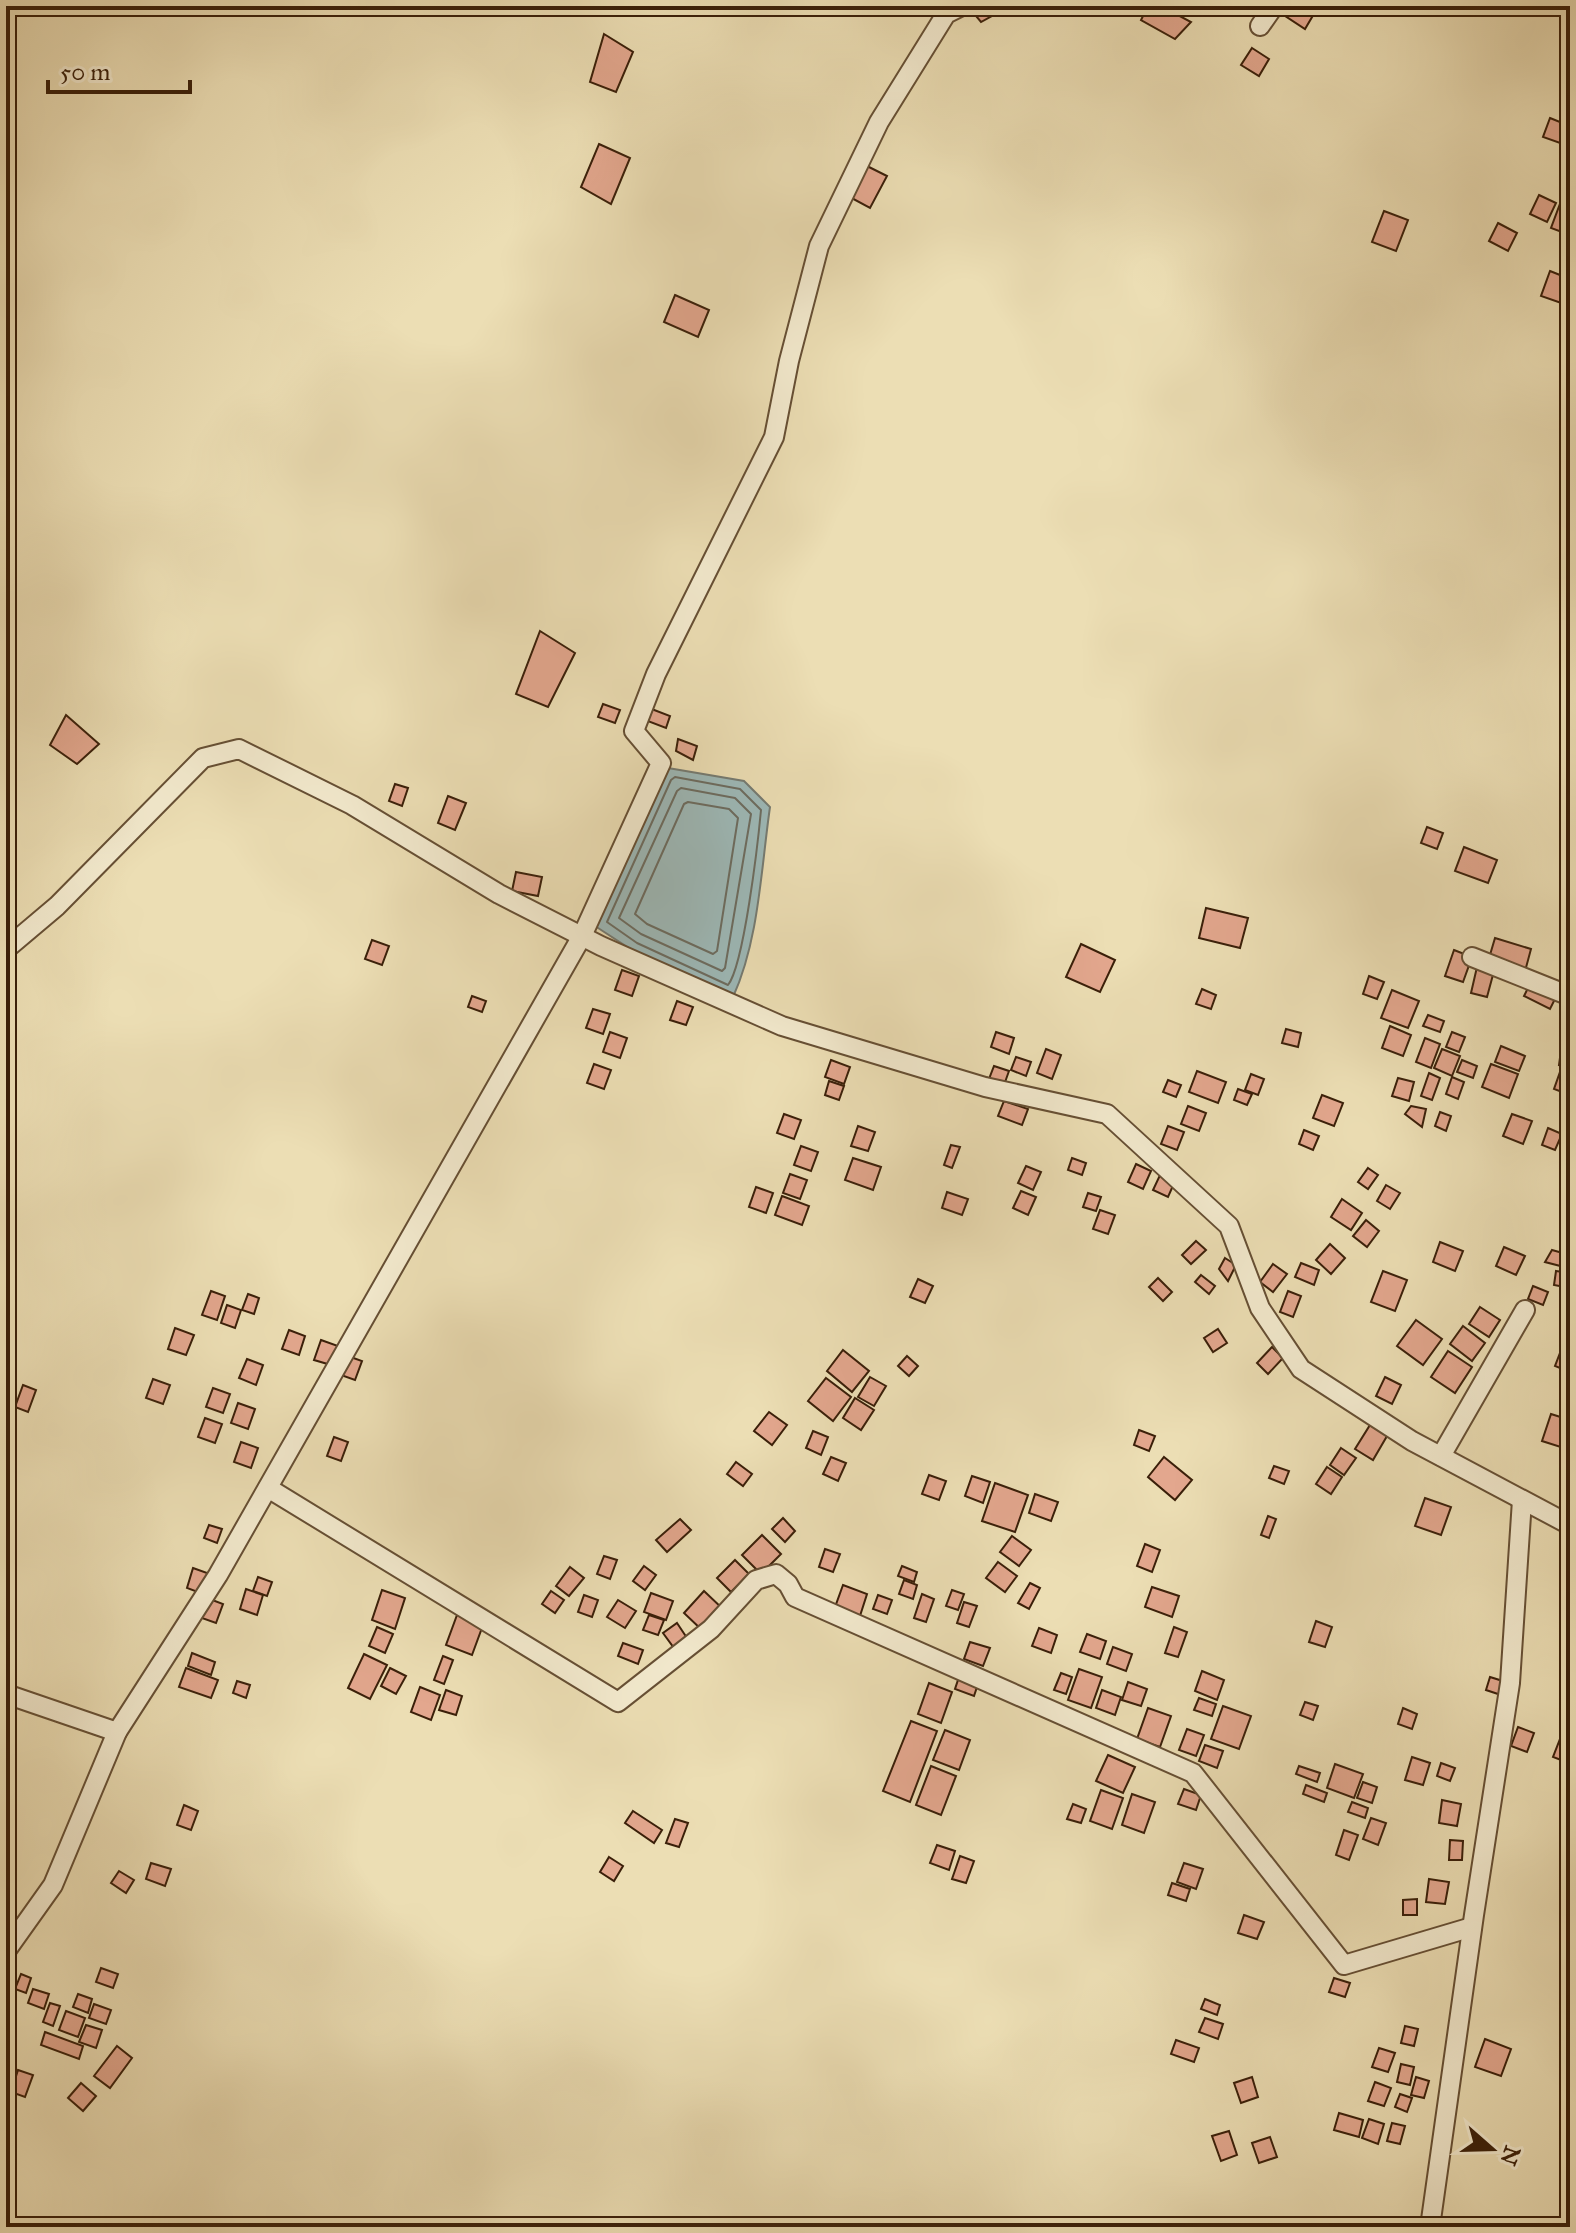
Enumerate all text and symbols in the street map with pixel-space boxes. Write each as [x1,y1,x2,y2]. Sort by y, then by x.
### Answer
scale bar [48,44,190,94]
text: 50 m [60,57,110,87]
north arrow [1452,2109,1532,2189]
text: N [1494,2142,1526,2169]

